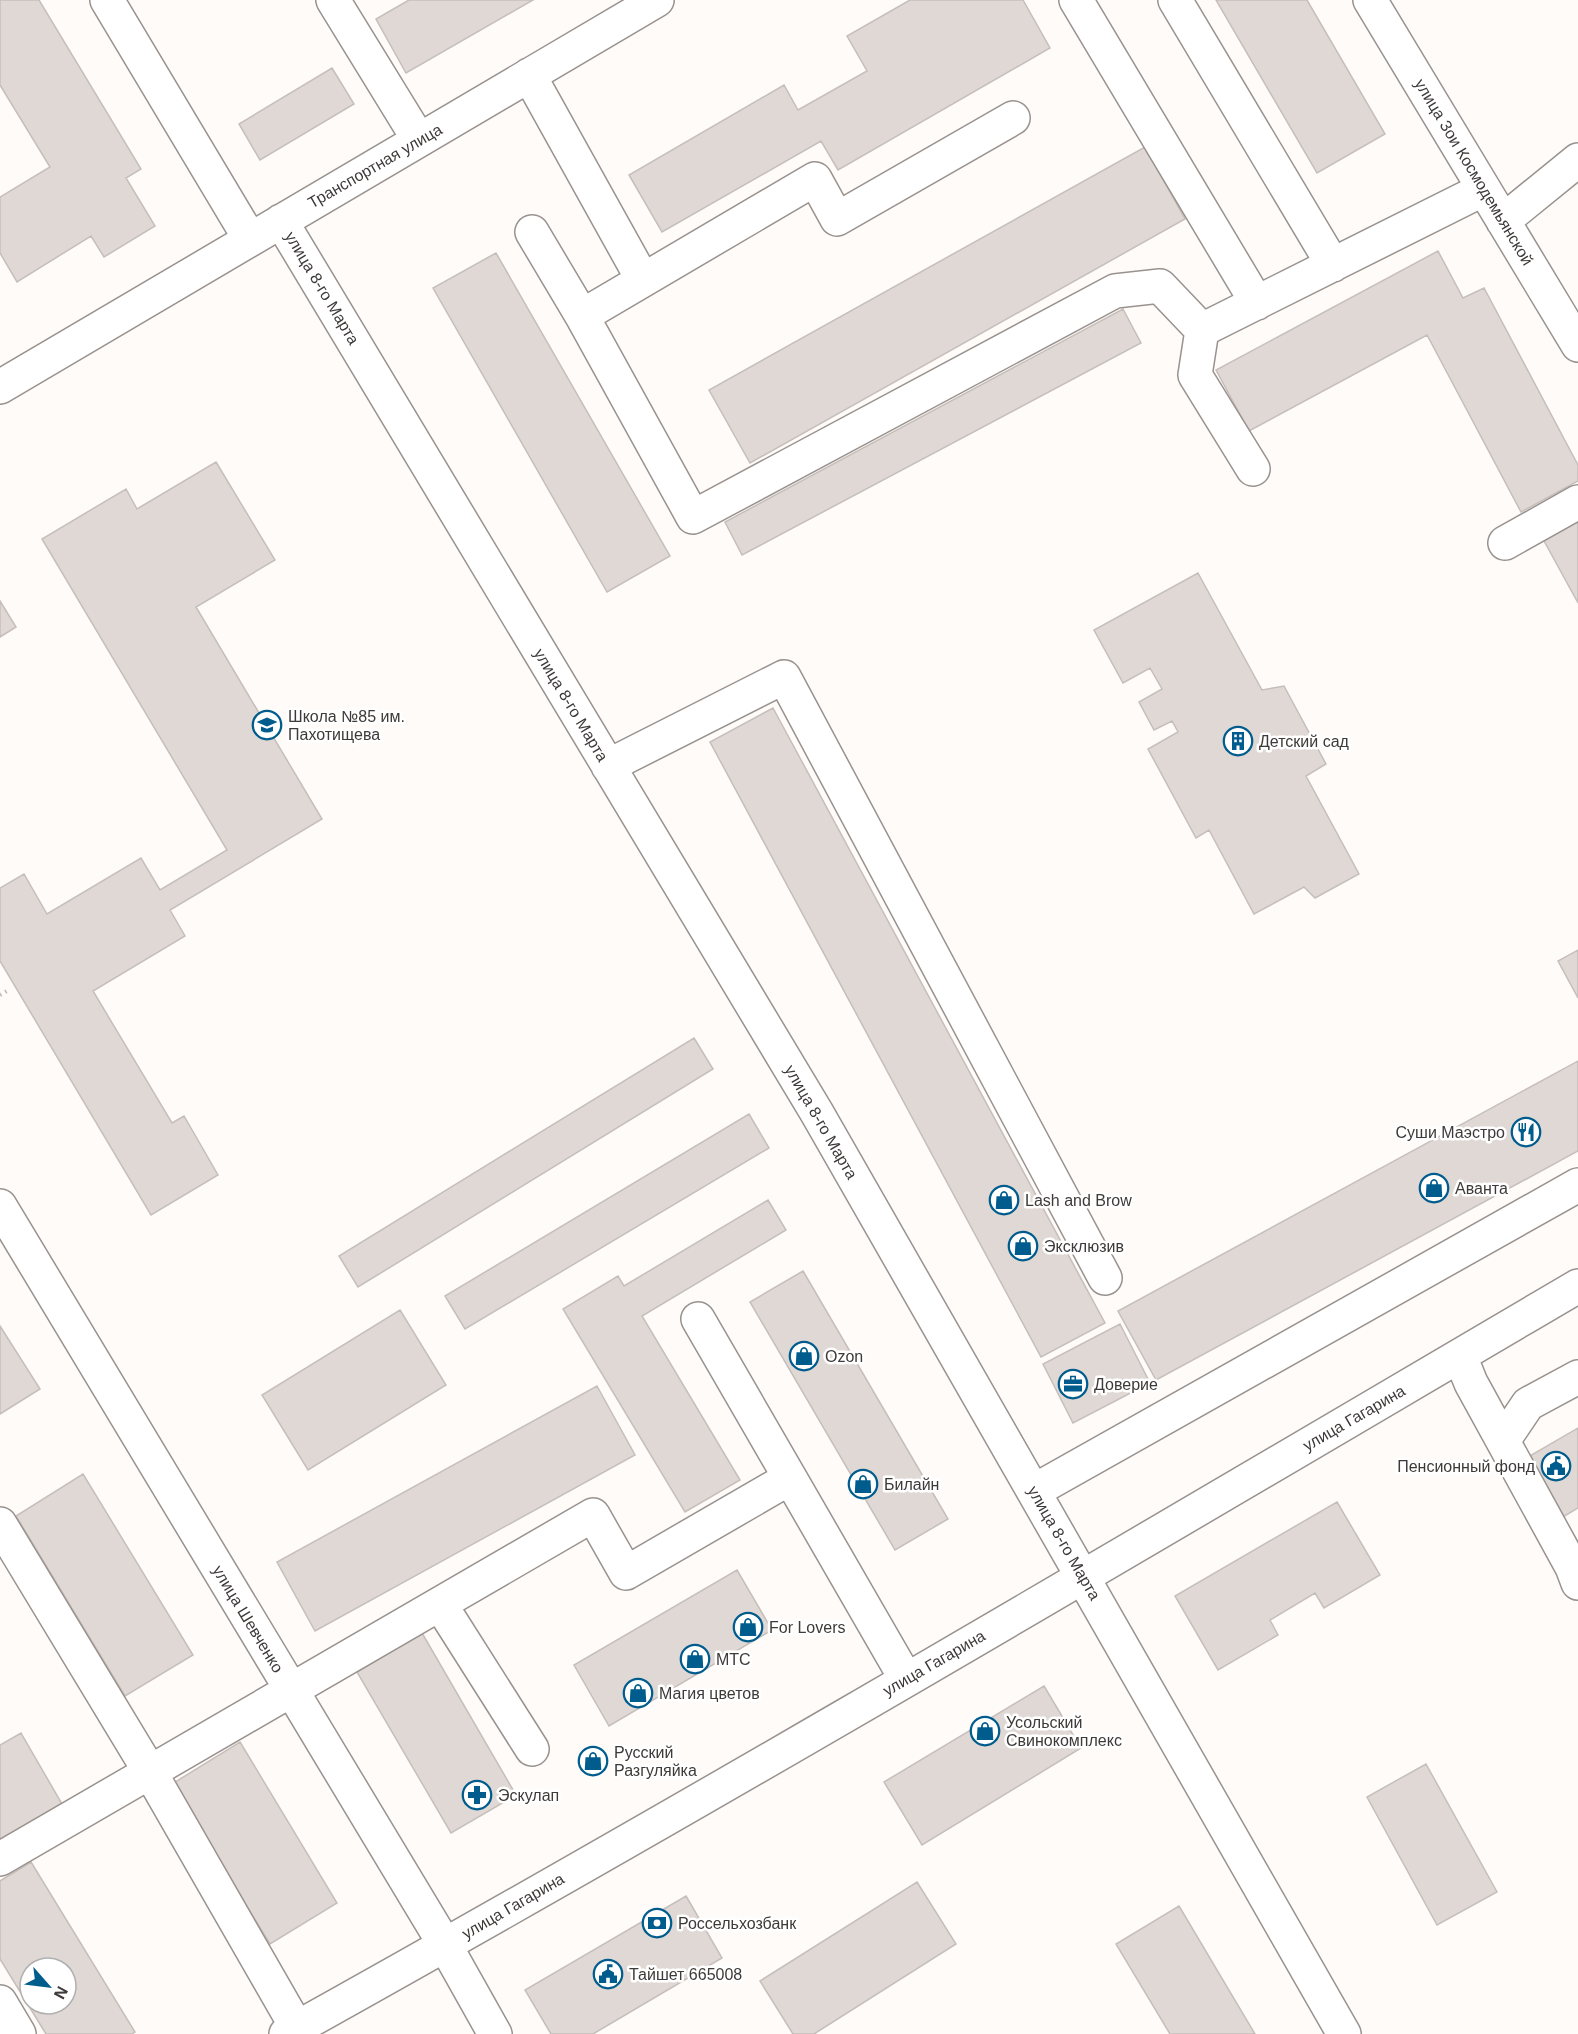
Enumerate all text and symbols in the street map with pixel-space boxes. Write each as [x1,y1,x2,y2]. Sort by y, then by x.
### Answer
street label: улица Зои Космодемьянской [1412,76,1536,268]
street label: Транспортная улица [305,121,445,211]
street label: улица 8-го Марта [282,229,362,348]
street label: улица 8-го Марта [531,646,611,765]
place label: Школа №85 им. Пахотищева [288,708,405,743]
school or university icon: Школа №85 им. Пахотищева [251,709,283,741]
building icon: Детский сад [1222,725,1254,757]
place label: Детский сад [1259,733,1350,750]
street label: улица 8-го Марта [782,1062,861,1182]
restaurant icon: Суши Маэстро [1510,1116,1542,1148]
place label: Суши Маэстро [1396,1124,1505,1141]
shop icon: Аванта [1418,1172,1450,1204]
place label: Аванта [1455,1180,1508,1197]
shop icon: Lash and Brow [988,1184,1020,1216]
place label: Lash and Brow [1025,1192,1132,1209]
shop icon: Эксклюзив [1007,1230,1039,1262]
place label: Эксклюзив [1044,1238,1124,1255]
shop icon: Ozon [788,1340,820,1372]
place label: Ozon [825,1348,863,1365]
office icon: Доверие [1057,1368,1089,1400]
place label: Доверие [1094,1376,1158,1393]
street label: улица Гагарина [1300,1382,1408,1454]
public building icon: Пенсионный фонд [1540,1450,1572,1482]
place label: Пенсионный фонд [1397,1458,1536,1475]
shop icon: Билайн [847,1468,879,1500]
place label: Билайн [884,1476,939,1493]
street label: улица 8-го Марта [1025,1483,1104,1603]
street label: улица Шевченко [209,1562,287,1676]
shop icon: For Lovers [732,1611,764,1643]
place label: For Lovers [769,1619,845,1636]
street label: улица Гагарина [880,1627,988,1699]
shop icon: МТС [679,1643,711,1675]
place label: МТС [716,1651,751,1668]
shop icon: Магия цветов [622,1677,654,1709]
place label: Магия цветов [659,1685,760,1702]
place label: Усольский Свинокомплекс [1006,1714,1122,1749]
shop icon: Усольский Свинокомплекс [969,1715,1001,1747]
place label: Русский Разгуляйка [614,1744,697,1779]
shop icon: Русский Разгуляйка [577,1745,609,1777]
pharmacy icon: Эскулап [461,1779,493,1811]
place label: Эскулап [498,1787,559,1804]
street label: улица Гагарина [459,1870,567,1942]
bank icon: Россельхозбанк [641,1907,673,1939]
place label: Россельхозбанк [678,1915,797,1932]
north arrow [18,1956,78,2016]
public building icon: Тайшет 665008 [592,1958,624,1990]
place label: Тайшет 665008 [629,1966,742,1983]
text: N [51,1984,71,2002]

